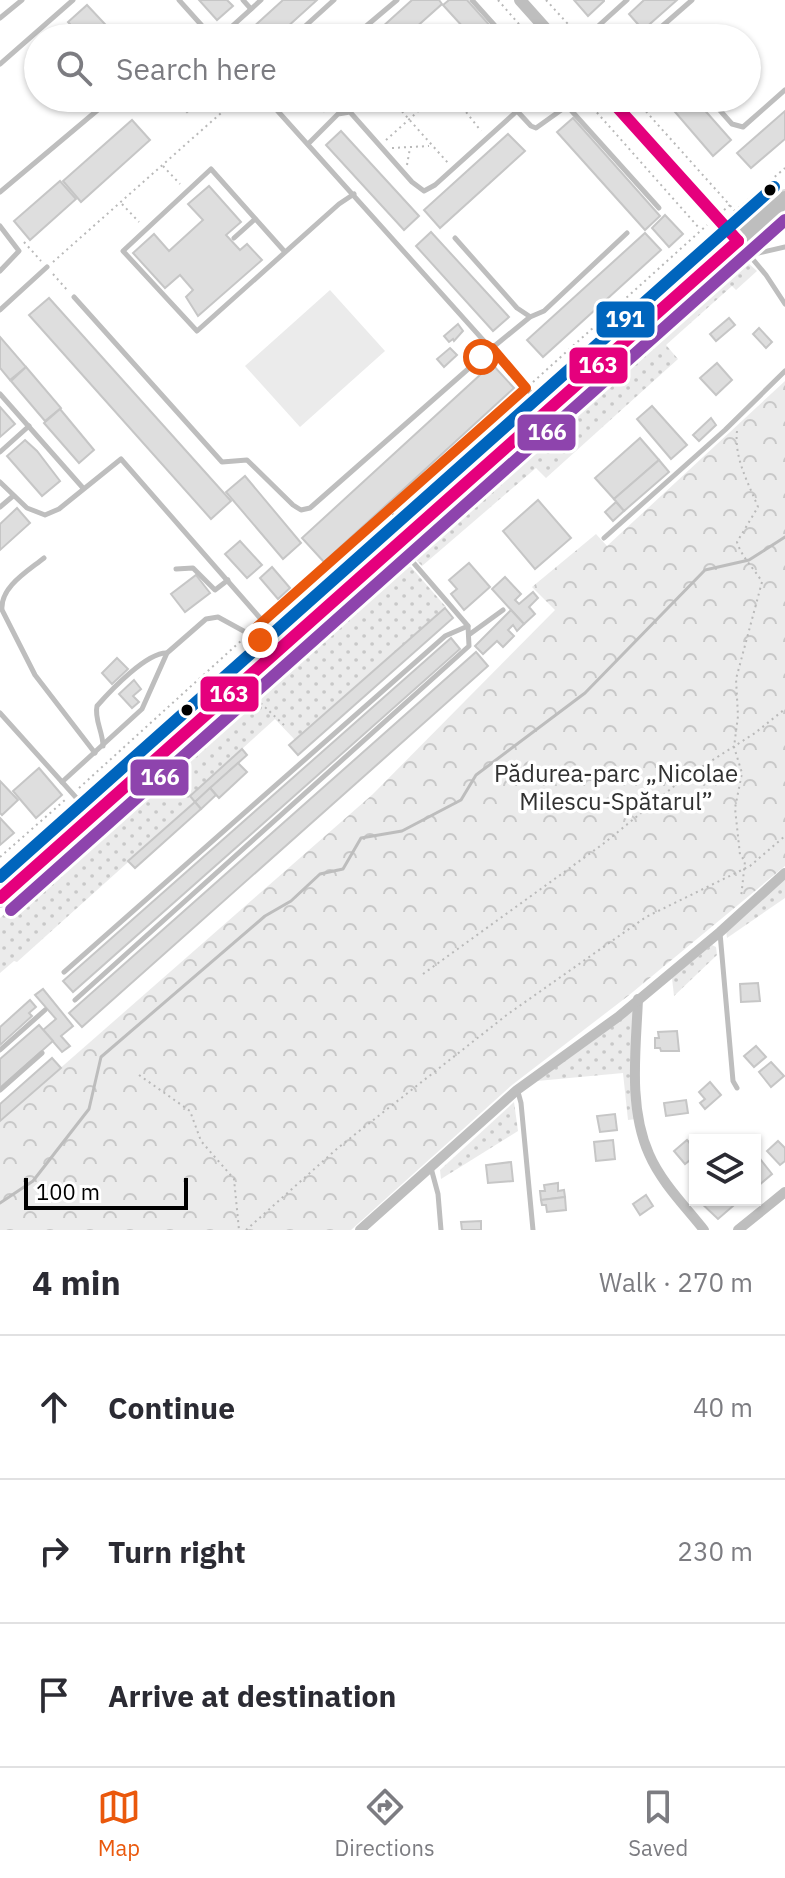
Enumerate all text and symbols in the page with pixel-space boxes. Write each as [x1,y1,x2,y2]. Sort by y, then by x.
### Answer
search box [24,24,761,112]
icon: search [52,46,96,90]
text: Search here [116,49,277,88]
unlabelled marker [762,182,778,198]
line badge: 191 [595,300,656,339]
text: 191 [605,304,645,333]
route start [463,339,499,375]
line badge: 163 [568,346,629,385]
text: 163 [578,350,618,379]
line badge: 166 [516,413,577,452]
text: 166 [527,417,567,446]
route end [242,622,278,658]
line badge: 163 [199,675,260,713]
text: 163 [209,679,249,708]
unlabelled marker [179,702,195,718]
park label: Pădurea-parc „Nicolae Milescu-Spătarul” [494,757,738,817]
line badge: 166 [129,758,190,797]
text: 166 [140,762,180,791]
map controls [689,1134,761,1206]
button: layers [689,1134,761,1206]
scale bar [24,1174,188,1210]
text: 100 m [36,1177,100,1206]
text: 4 min [32,1260,121,1304]
text: Walk · 270 m [599,1265,753,1299]
icon: ahead [32,1385,76,1429]
text: Continue [108,1388,235,1427]
text: 40 m [693,1390,753,1424]
icon: right [32,1529,76,1573]
text: Turn right [108,1532,246,1571]
text: 230 m [677,1534,753,1568]
icon: arrive [32,1673,76,1717]
text: Arrive at destination [108,1676,396,1715]
tab: Map [97,1785,141,1862]
tab: Directions [335,1785,435,1862]
tab: Saved [628,1785,688,1862]

